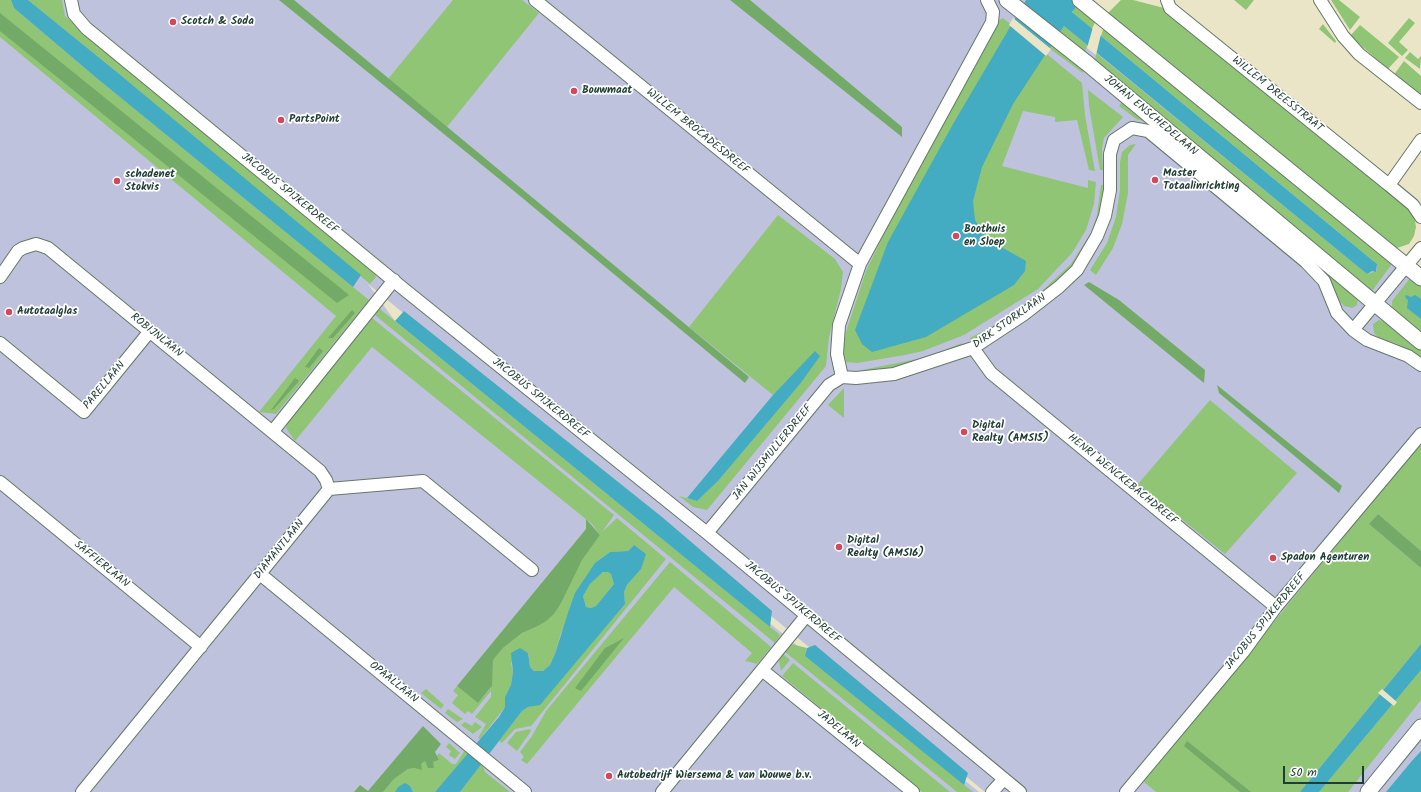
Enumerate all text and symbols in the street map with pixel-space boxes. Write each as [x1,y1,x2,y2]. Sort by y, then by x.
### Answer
place label: Scotch & Soda [181,15,254,29]
marker: Scotch & Soda [168,17,178,27]
street label: WILLEM DREESSTRAAT [1229,54,1325,136]
street label: JOHAN ENSCHEDELAAN [1100,73,1200,159]
place label: Bouwmaat [582,84,632,98]
marker: Bouwmaat [569,86,579,96]
street label: WILLEM BROCADESDREEF [643,86,751,178]
place label: PartsPoint [289,113,340,127]
marker: PartsPoint [276,115,286,125]
street label: JACOBUS SPIJKERDREEF [238,151,340,237]
place label: Master Totaalinrichting [1163,167,1240,193]
place label: schadenet Stokvis [125,168,175,194]
marker: Master Totaalinrichting [1150,175,1160,185]
marker: schadenet Stokvis [112,176,122,186]
place label: Boothuis en Sloep [964,223,1005,249]
marker: Boothuis en Sloep [951,231,961,241]
street label: DIRK STORKLAAN [971,292,1049,352]
place label: Autotaalglas [17,305,77,319]
marker: Autotaalglas [4,307,14,317]
street label: ROBIJNLAAN [127,311,185,361]
street label: JACOBUS SPIJKERDREEF [489,356,591,442]
street label: PARELLAAN [81,359,129,413]
street label: JAN WIJSMULLERDREEF [730,403,816,503]
place label: Digital Realty (AMS15) [972,419,1049,445]
marker: Digital Realty (AMS15) [959,427,969,437]
street label: HENRI WENCKEBACHDREEF [1064,432,1180,528]
street label: DIAMANTLAAN [252,518,308,582]
place label: Digital Realty (AMS16) [847,534,924,560]
street label: SAFFIERLAAN [71,539,131,591]
marker: Digital Realty (AMS16) [834,542,844,552]
place label: Spadon Agenturen [1281,551,1369,565]
marker: Spadon Agenturen [1268,553,1278,563]
street label: JACOBUS SPIJKERDREEF [741,559,843,647]
street label: JACOBUS SPIJKERDREEF [1223,571,1309,673]
street label: OPAALLAAN [366,659,420,707]
street label: JADELAAN [814,708,862,752]
scale bar [1285,758,1366,784]
text: 50 m [1290,763,1317,782]
place label: Autobedrijf Wiersema & van Wouwe b.v. [617,769,812,783]
marker: Autobedrijf Wiersema & van Wouwe b.v. [604,771,614,781]

